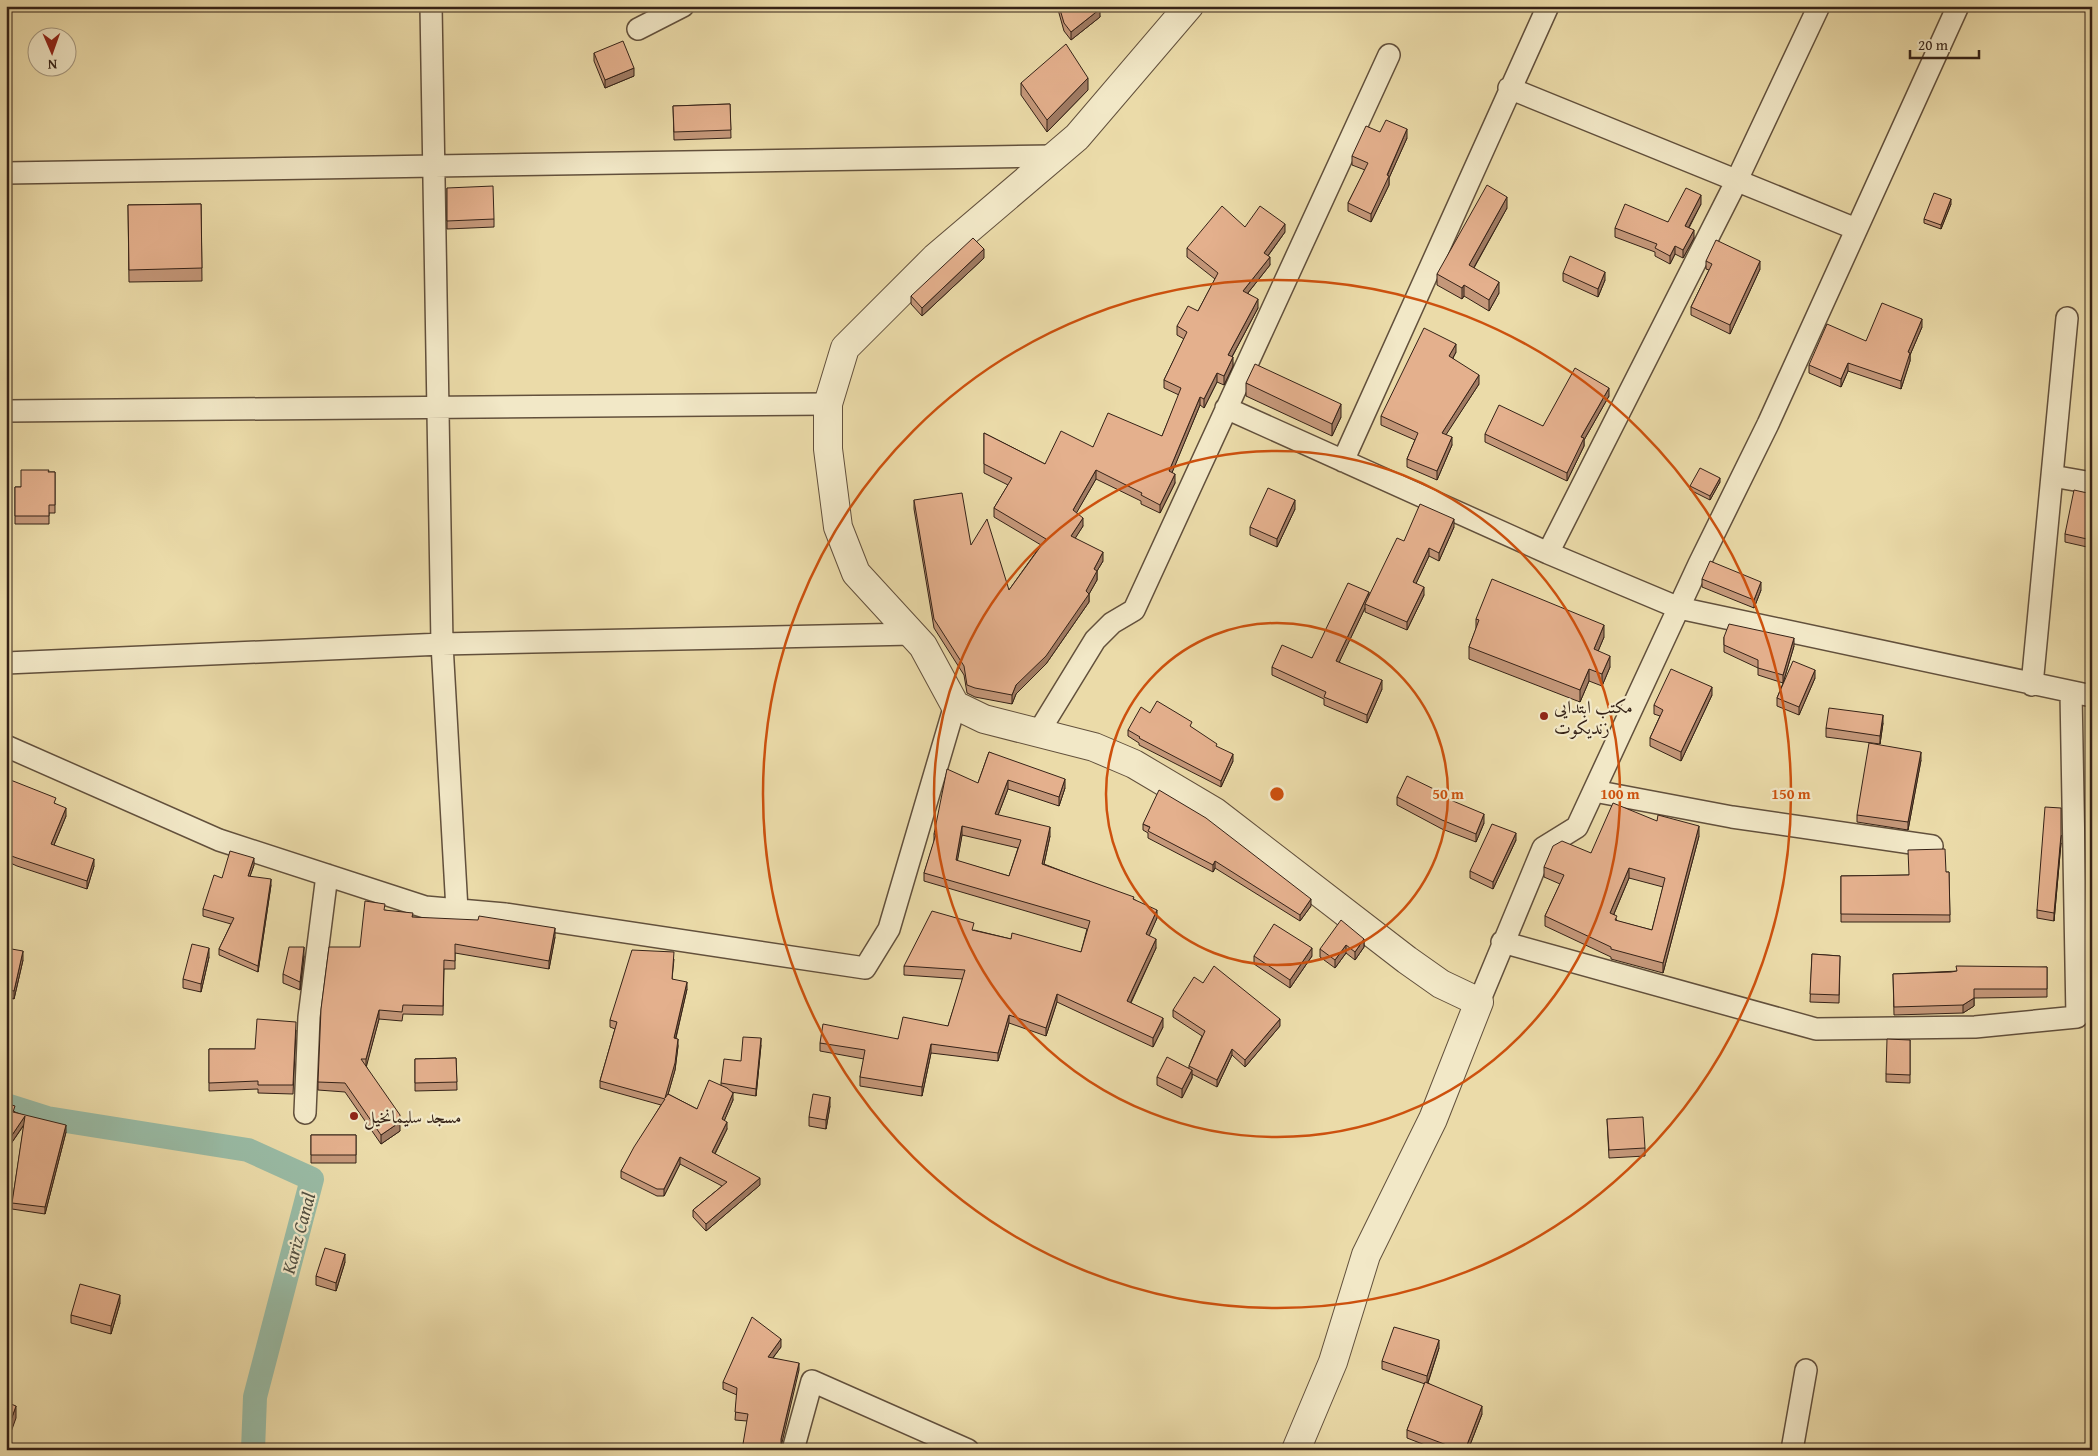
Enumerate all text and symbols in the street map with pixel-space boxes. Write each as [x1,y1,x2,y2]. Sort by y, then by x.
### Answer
north arrow [28,28,78,78]
scale bar [1910,28,1979,60]
text: 20 m [1918,34,1949,55]
text: N [47,55,57,75]
place label: مکتب ابتدایی زندیکوت [1554,693,1633,741]
marker: مکتب ابتدایی زندیکوت [1538,710,1550,722]
text: 50 m [1432,783,1464,804]
text: 100 m [1600,783,1640,804]
text: 150 m [1771,783,1811,804]
centre of rings [1268,785,1286,803]
place label: مسجد سلیمانخیل [364,1103,461,1130]
marker: مسجد سلیمانخیل [348,1110,360,1122]
water label: Kariz Canal [273,1189,322,1278]

